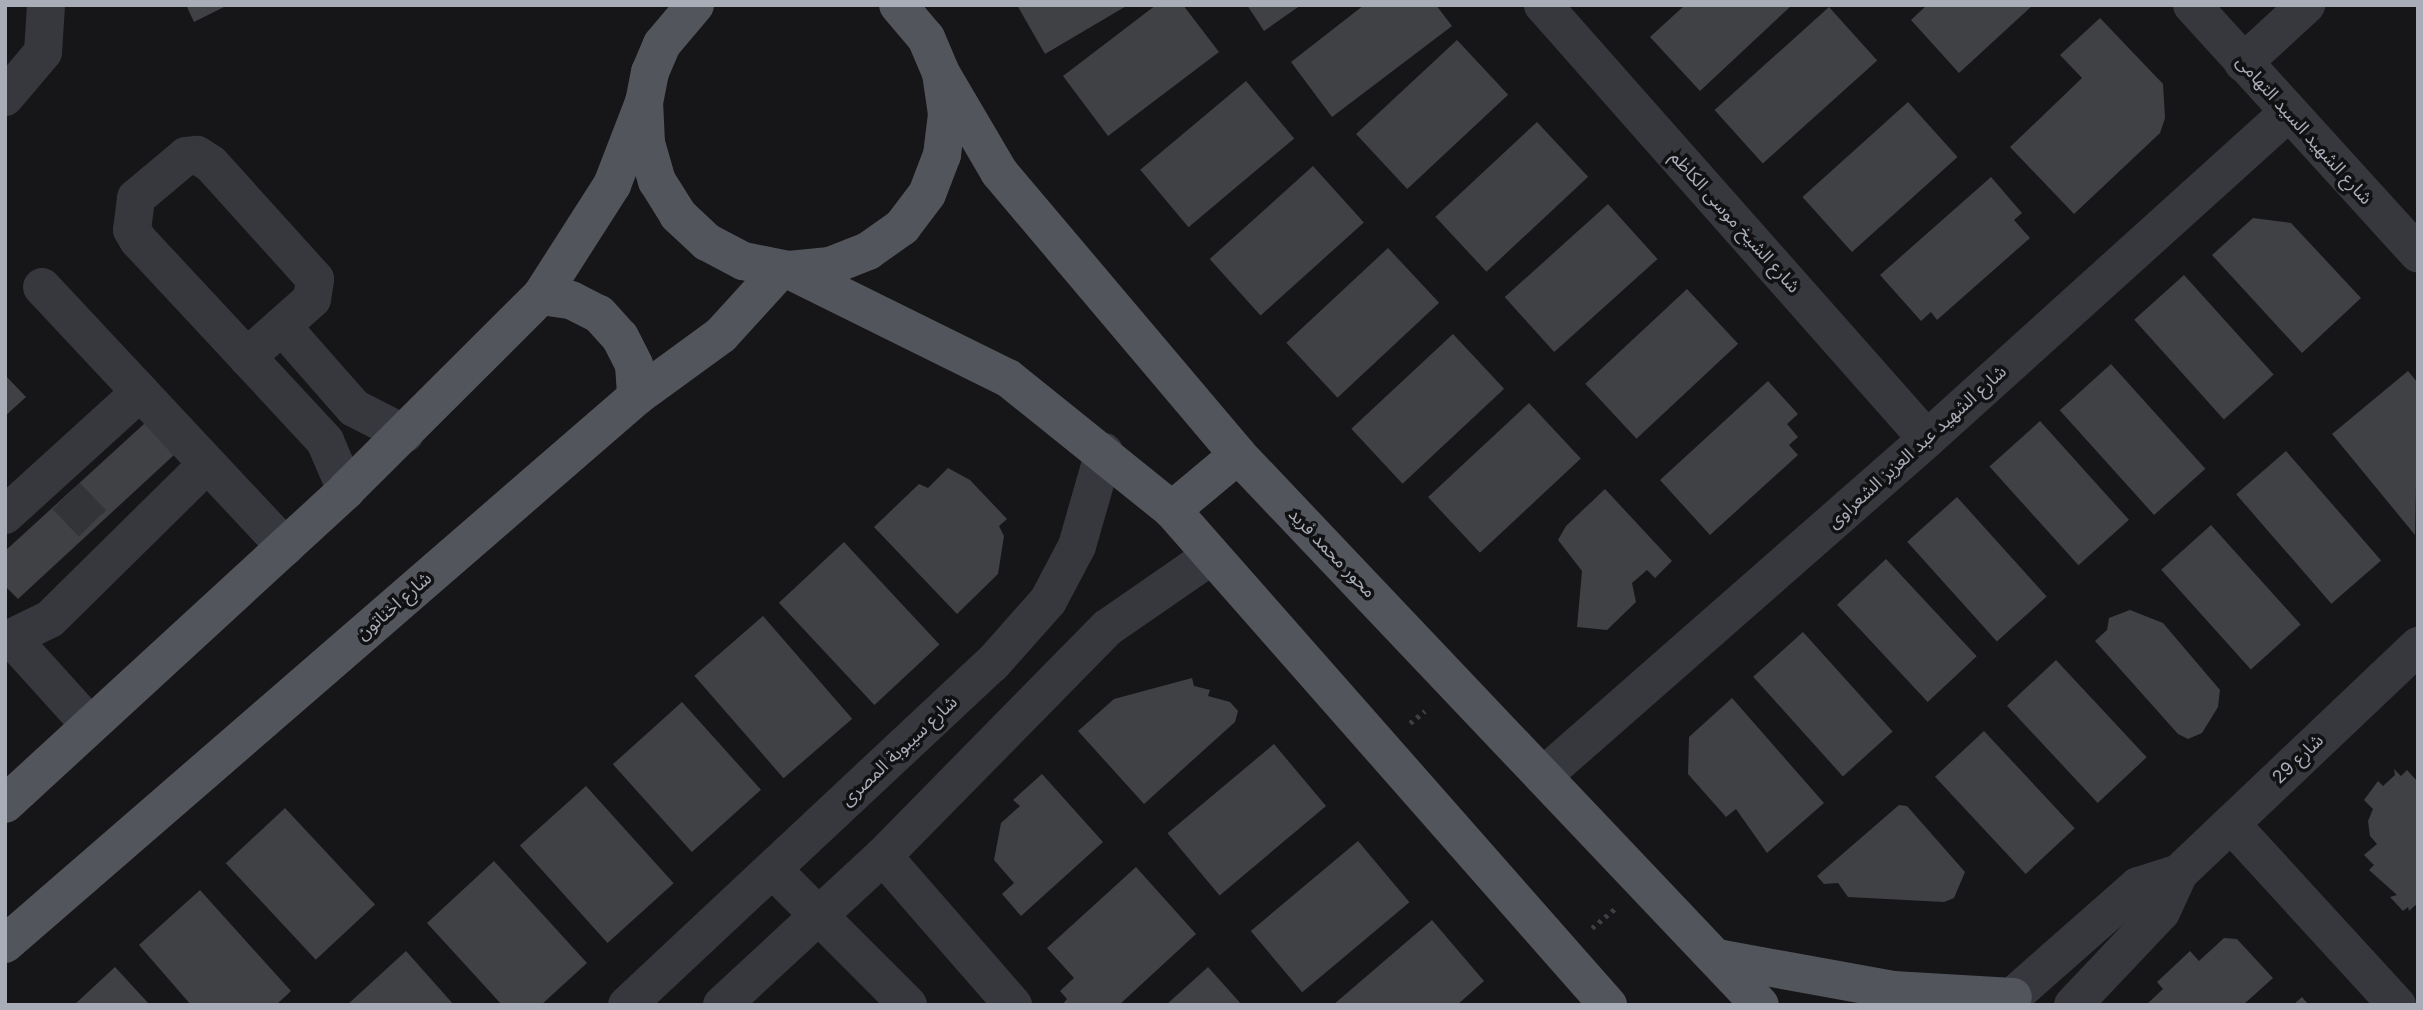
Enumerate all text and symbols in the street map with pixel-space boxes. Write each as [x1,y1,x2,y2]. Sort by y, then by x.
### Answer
street label: شارع الشهيد السيد التهامى [2231,51,2377,209]
street label: شارع الشيخ موسى الكاظم [1665,146,1805,298]
street label: شارع الشهيد عبد العزيز الشعراوى [1823,361,2011,533]
street label: محور محمد فريد [1284,504,1380,602]
street label: شارع اخناتون [352,567,436,645]
street label: شارع سيبوبة المصرى [836,691,962,811]
street label: شارع 29 [2268,730,2328,788]

